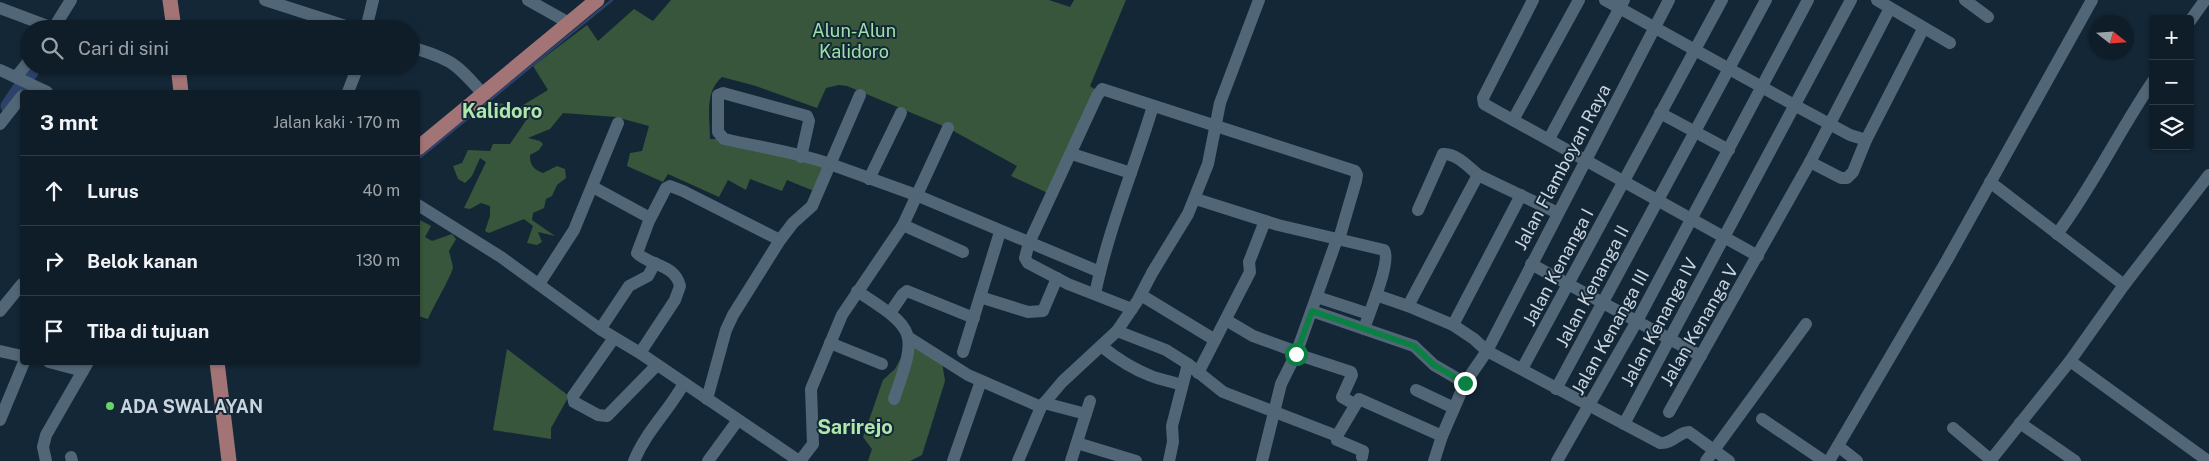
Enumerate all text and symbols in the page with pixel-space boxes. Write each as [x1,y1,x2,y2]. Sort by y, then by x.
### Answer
north arrow [2089,15,2134,60]
map controls [2149,15,2194,150]
button: + [2149,15,2194,60]
search box [20,20,420,75]
park label: Alun-Alun Kalidoro [812,20,896,62]
icon: search [38,34,66,62]
text: Cari di sini [78,37,169,59]
button: − [2149,60,2194,105]
street label: Jalan Flamboyan Raya [1509,81,1615,253]
district label: Kalidoro [462,99,542,123]
button: layers [2149,105,2194,150]
text: 3 mnt [40,110,98,135]
text: Jalan kaki · 170 m [273,113,400,132]
icon: ahead [40,177,68,205]
text: Lurus [87,180,139,202]
text: 40 m [362,181,400,200]
street label: Jalan Kenanga I [1518,205,1598,329]
street label: Jalan Kenanga II [1551,221,1633,351]
icon: right [40,247,68,275]
text: Belok kanan [87,250,198,272]
text: 130 m [356,251,400,270]
street label: Jalan Kenanga IV [1616,254,1702,390]
street label: Jalan Kenanga V [1656,261,1742,389]
street label: Jalan Kenanga III [1567,266,1653,398]
icon: arrive [40,317,68,345]
text: Tiba di tujuan [87,320,209,342]
route start [1285,343,1308,366]
route end [1454,372,1477,395]
place label: ADA SWALAYAN [120,396,263,417]
marker: ADA SWALAYAN [104,400,116,412]
district label: Sarirejo [817,415,893,439]

